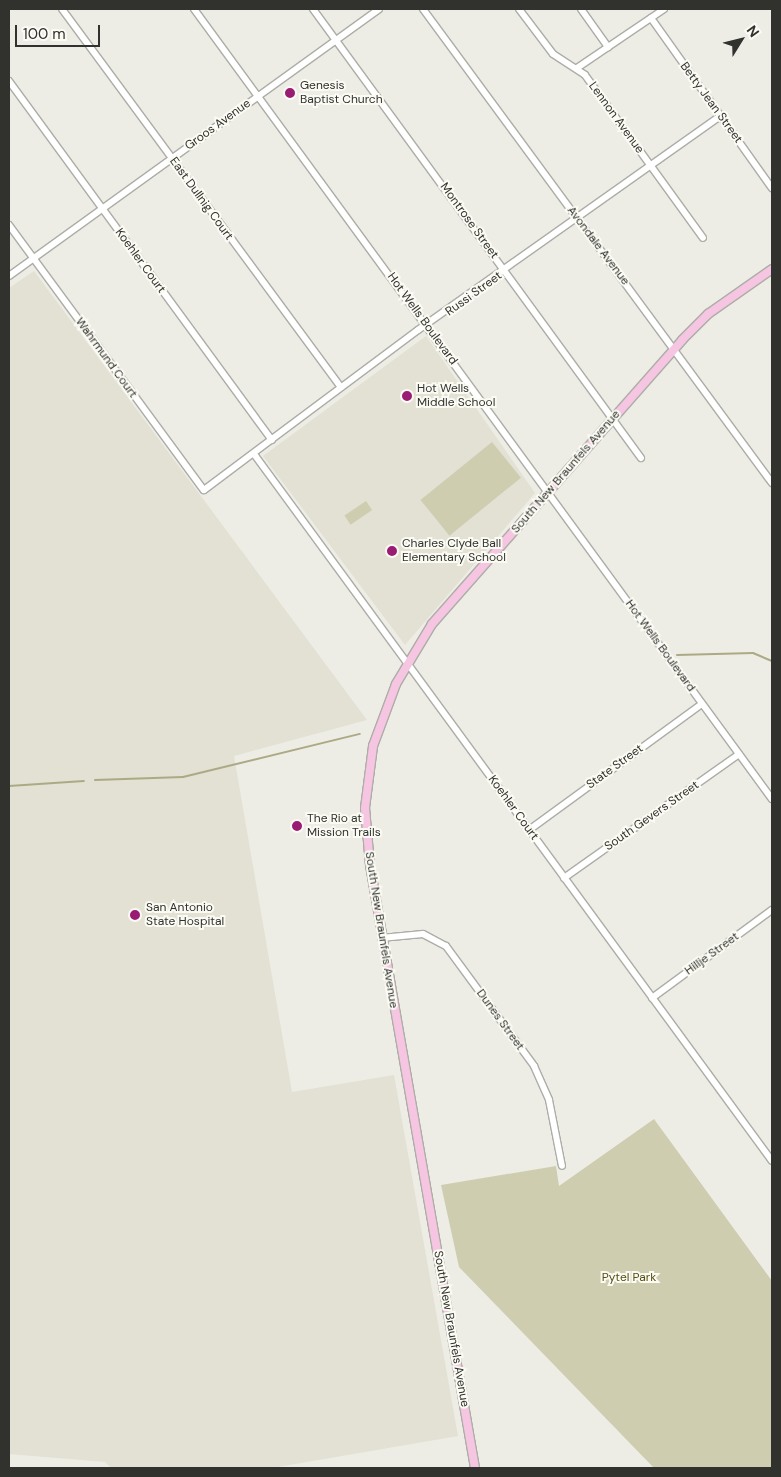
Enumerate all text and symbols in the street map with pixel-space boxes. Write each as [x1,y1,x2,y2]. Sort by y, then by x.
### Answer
scale bar [18,15,102,47]
north arrow [716,15,766,65]
text: N [743,22,763,41]
text: 100 m [23,24,66,44]
street label: Betty Jean Street [677,60,745,146]
place label: Genesis Baptist Church [300,79,383,107]
street label: Lennon Avenue [585,80,647,156]
marker: Genesis Baptist Church [284,87,296,99]
street label: Groos Avenue [182,96,254,154]
street label: East Dullnig Court [166,155,236,243]
street label: Montrose Street [437,180,501,262]
street label: Avondale Avenue [564,204,632,288]
street label: Koehler Court [112,226,168,296]
street label: Russi Street [443,269,505,319]
street label: Hot Wells Boulevard [384,270,460,368]
street label: Wahrmund Court [72,315,140,401]
place label: Hot Wells Middle School [417,382,495,410]
marker: Hot Wells Middle School [401,390,413,402]
street label: South New Braunfels Avenue [509,408,623,536]
place label: Charles Clyde Ball Elementary School [402,537,506,565]
marker: Charles Clyde Ball Elementary School [386,545,398,557]
street label: Hot Wells Boulevard [622,597,698,695]
street label: State Street [584,742,646,792]
street label: Koehler Court [485,773,541,843]
street label: South Gevers Street [602,778,702,854]
place label: The Rio at Mission Trails [307,812,381,840]
marker: The Rio at Mission Trails [291,820,303,832]
street label: South New Braunfels Avenue [362,851,400,1009]
place label: San Antonio State Hospital [146,901,224,929]
marker: San Antonio State Hospital [128,908,142,922]
street label: Hillje Street [682,930,742,978]
street label: Dunes Street [473,987,527,1053]
street label: South New Braunfels Avenue [430,1250,472,1408]
park label: Pytel Park [602,1271,656,1285]

